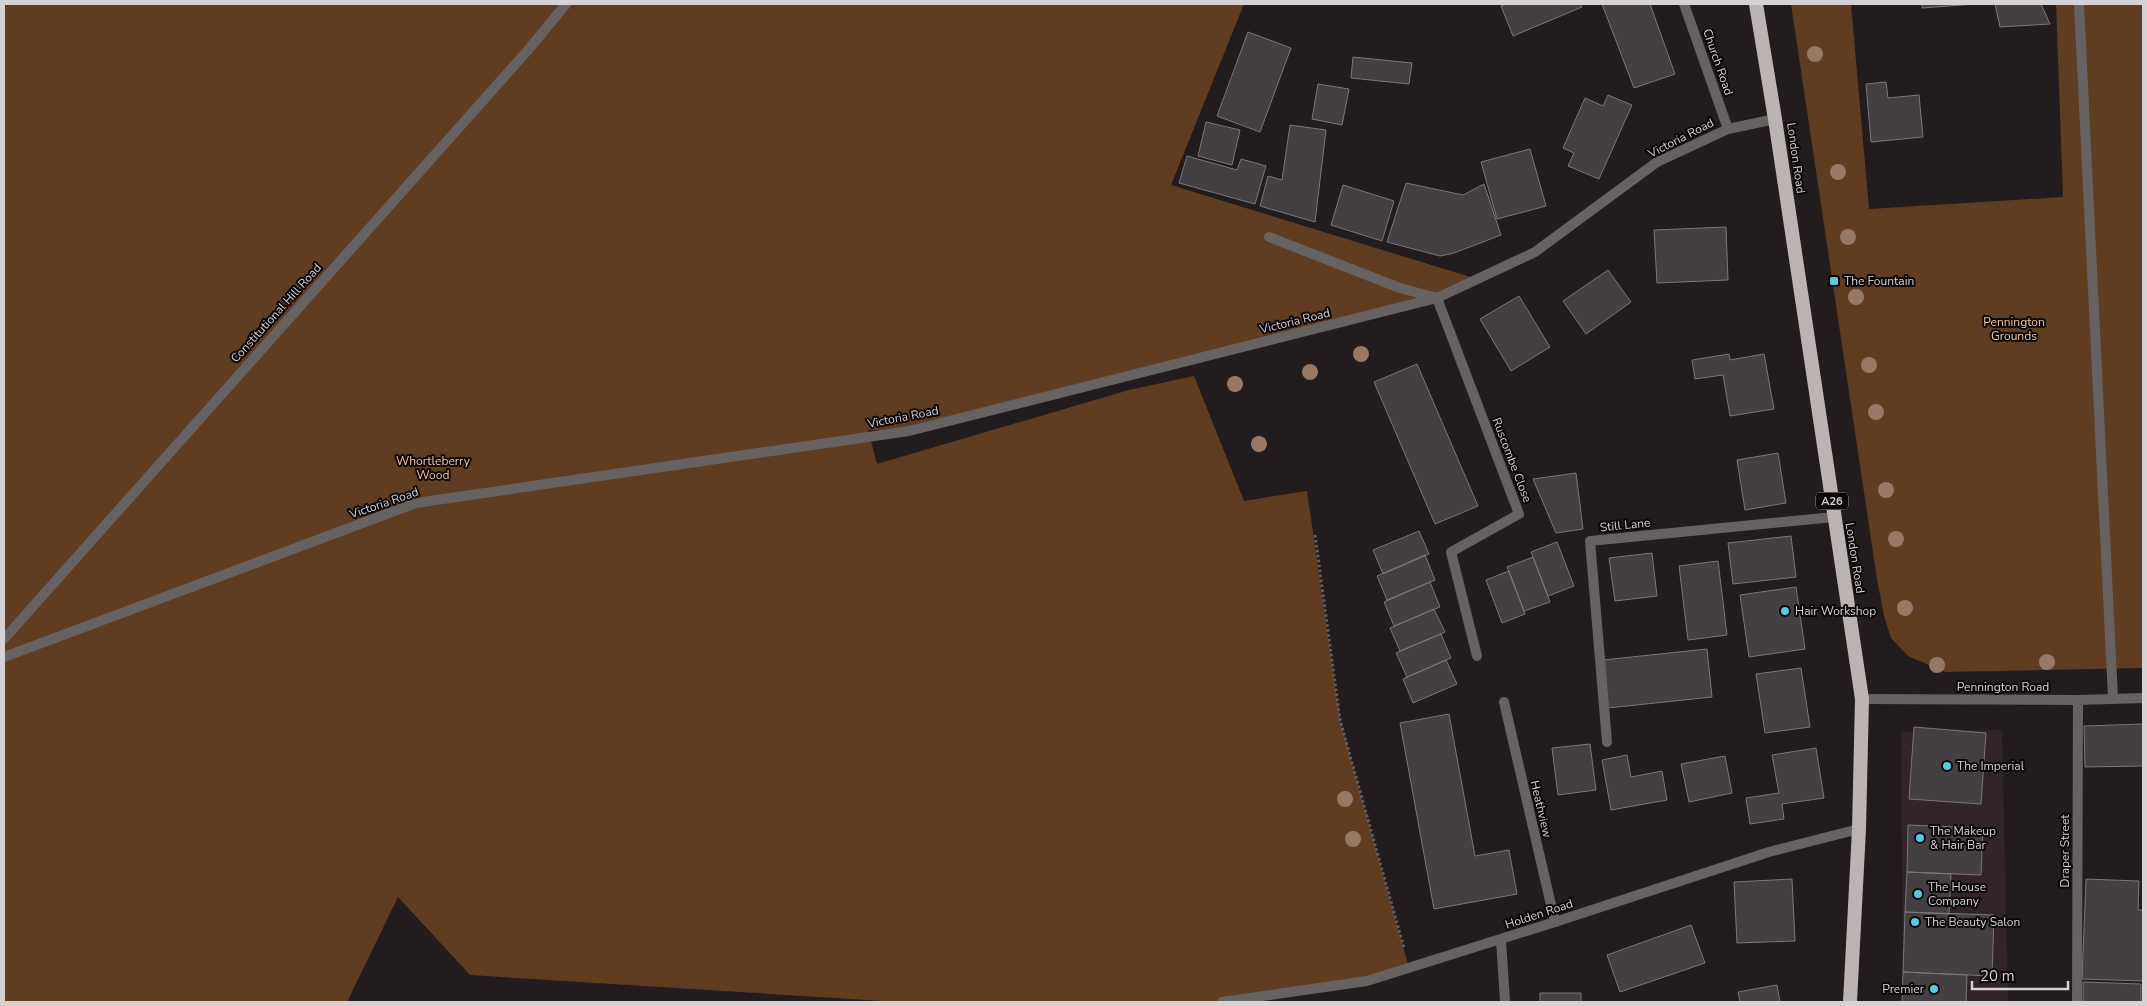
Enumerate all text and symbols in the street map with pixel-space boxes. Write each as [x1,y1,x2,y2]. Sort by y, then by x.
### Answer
street label: Church Road [1699,27,1737,97]
street label: Victoria Road [1644,115,1717,162]
street label: London Road [1783,122,1809,194]
street label: Constitutional Hill Road [227,260,325,366]
place label: The Fountain [1844,273,1914,289]
marker: The Fountain [1828,275,1840,287]
street label: Victoria Road [1257,305,1332,338]
park label: Pennington Grounds [1983,314,2045,344]
street label: Victoria Road [865,402,940,432]
street label: Ruscombe Close [1488,415,1536,505]
park label: Whortleberry Wood [396,453,471,483]
street label: Victoria Road [346,484,421,523]
road number: A26 [1816,492,1848,510]
street label: Still Lane [1599,514,1651,536]
street label: London Road [1842,521,1868,595]
place label: Hair Workshop [1795,603,1876,619]
marker: Hair Workshop [1779,605,1791,617]
street label: Pennington Road [1957,679,2049,695]
place label: The Imperial [1957,758,2025,774]
marker: The Imperial [1941,760,1953,772]
street label: Heathview [1527,779,1555,839]
street label: Draper Street [2057,814,2073,888]
place label: The Makeup & Hair Bar [1930,823,1996,853]
marker: The Makeup & Hair Bar [1914,832,1926,844]
place label: The House Company [1928,879,1986,909]
marker: The House Company [1912,888,1924,900]
street label: Holden Road [1503,895,1575,933]
place label: The Beauty Salon [1925,914,2020,930]
marker: The Beauty Salon [1909,916,1921,928]
scale bar [1972,958,2068,990]
text: 20 m [1980,966,2015,986]
place label: Premier [1882,981,1925,997]
marker: Premier [1928,983,1940,995]

